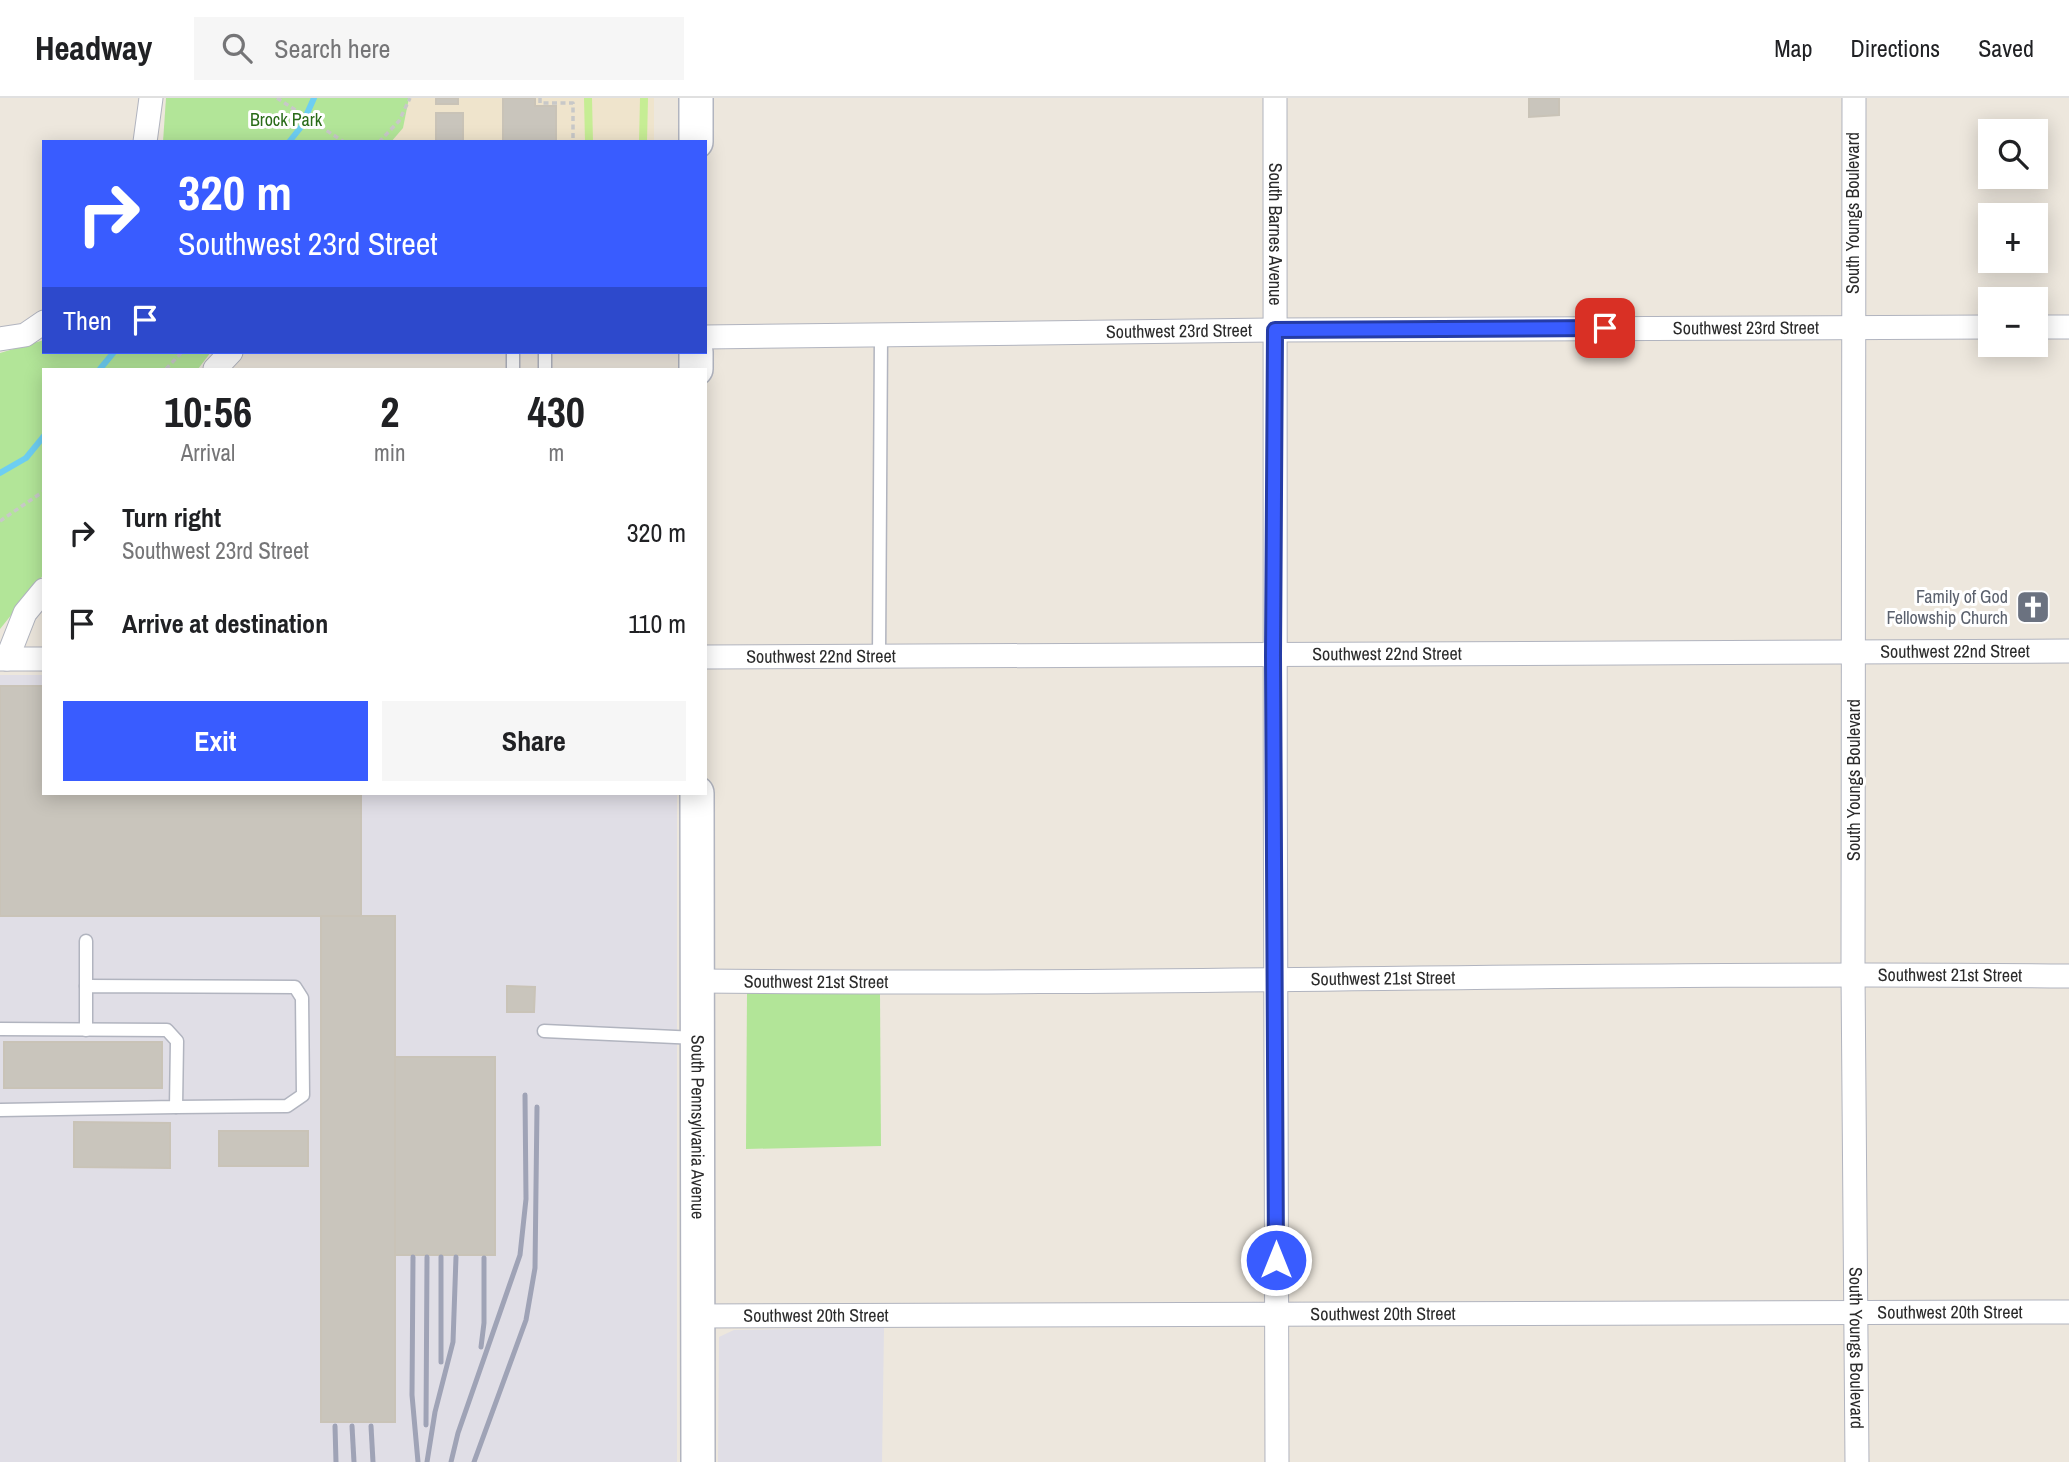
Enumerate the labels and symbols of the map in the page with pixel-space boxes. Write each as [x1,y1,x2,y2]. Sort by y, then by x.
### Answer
park label: Brock Park [250,107,323,132]
street label: South Youngs Boulevard [1840,132,1865,294]
street label: South Barnes Avenue [1263,163,1288,305]
pin [1575,298,1635,358]
street label: Southwest 23rd Street [1673,315,1819,340]
street label: Southwest 23rd Street [1106,317,1252,344]
place label: Family of God Fellowship Church [1887,584,2008,630]
church icon: Family of God Fellowship Church [2014,588,2052,626]
street label: Southwest 22nd Street [1880,638,2030,664]
street label: Southwest 22nd Street [1312,641,1462,666]
street label: Southwest 22nd Street [746,643,896,669]
street label: South Youngs Boulevard [1841,699,1866,861]
street label: Southwest 21st Street [1878,962,2022,988]
street label: Southwest 21st Street [1311,965,1455,991]
street label: Southwest 21st Street [744,968,888,994]
street label: South Pennsylvania Avenue [685,1035,711,1219]
position arrow [1239,1223,1313,1297]
street label: South Youngs Boulevard [1843,1267,1870,1429]
street label: Southwest 20th Street [1877,1299,2023,1325]
street label: Southwest 20th Street [1310,1301,1456,1326]
street label: Southwest 20th Street [743,1302,889,1328]

